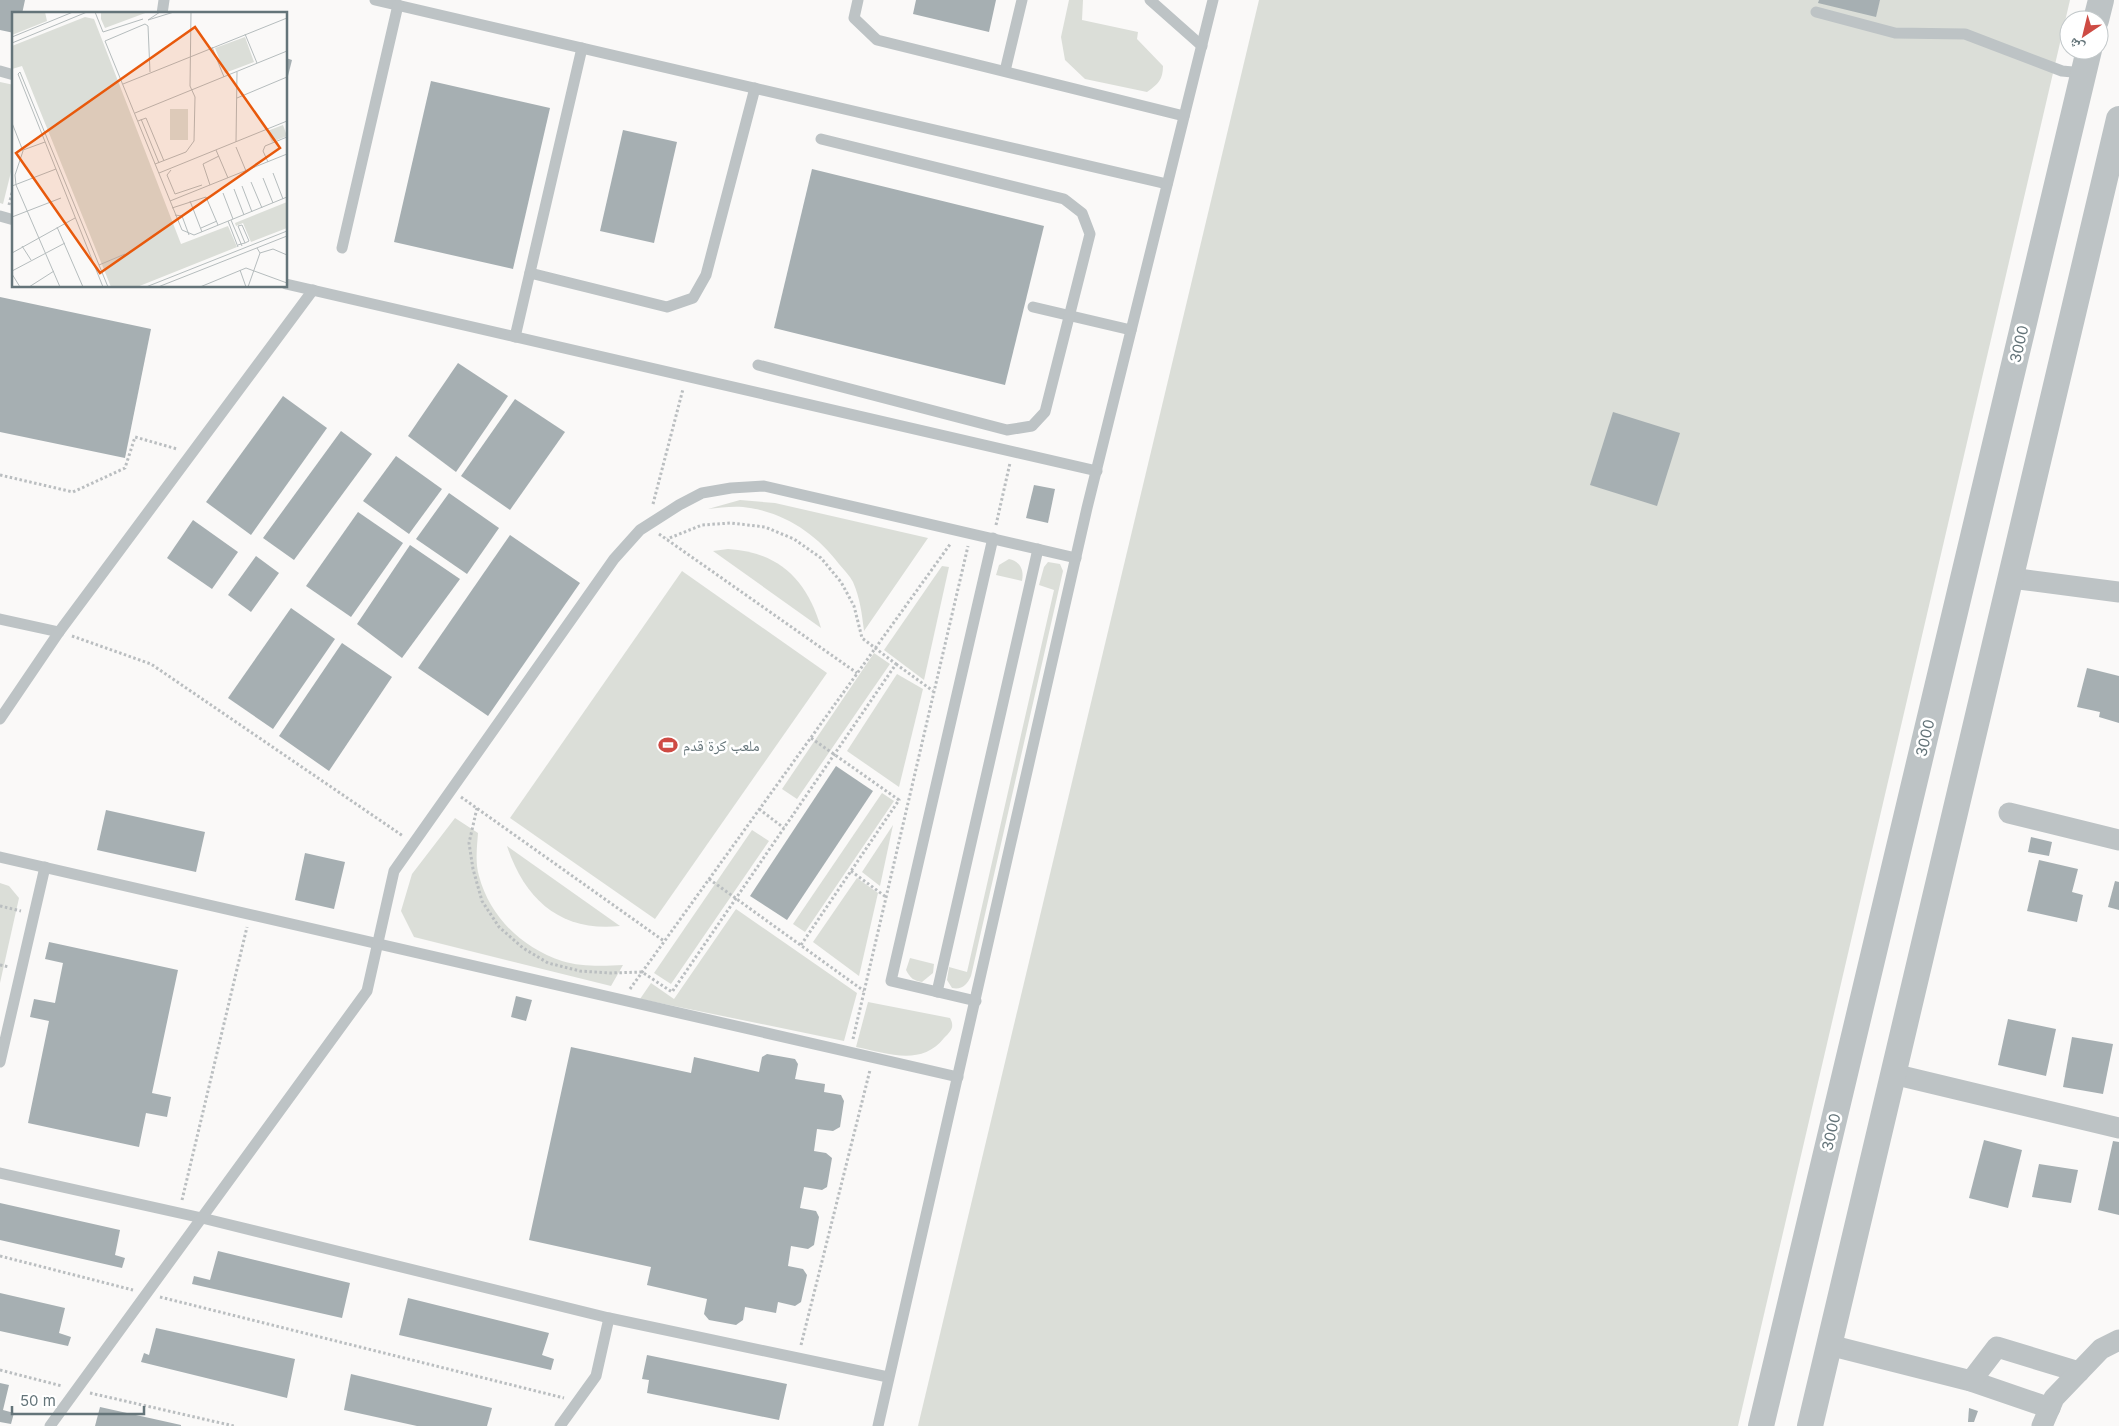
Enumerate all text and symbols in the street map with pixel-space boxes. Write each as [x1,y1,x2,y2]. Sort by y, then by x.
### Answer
north arrow [2059,10,2109,60]
inset map [12,12,288,288]
text: ش [2065,34,2088,57]
street label: 3000 [2006,324,2032,364]
street label: 3000 [1912,718,1938,758]
sports icon: ملعب كرة قدم [657,734,679,756]
place label: ملعب كرة قدم [683,736,760,756]
street label: 3000 [1818,1112,1844,1152]
scale bar [12,1384,145,1416]
text: 50 m [20,1391,56,1410]

